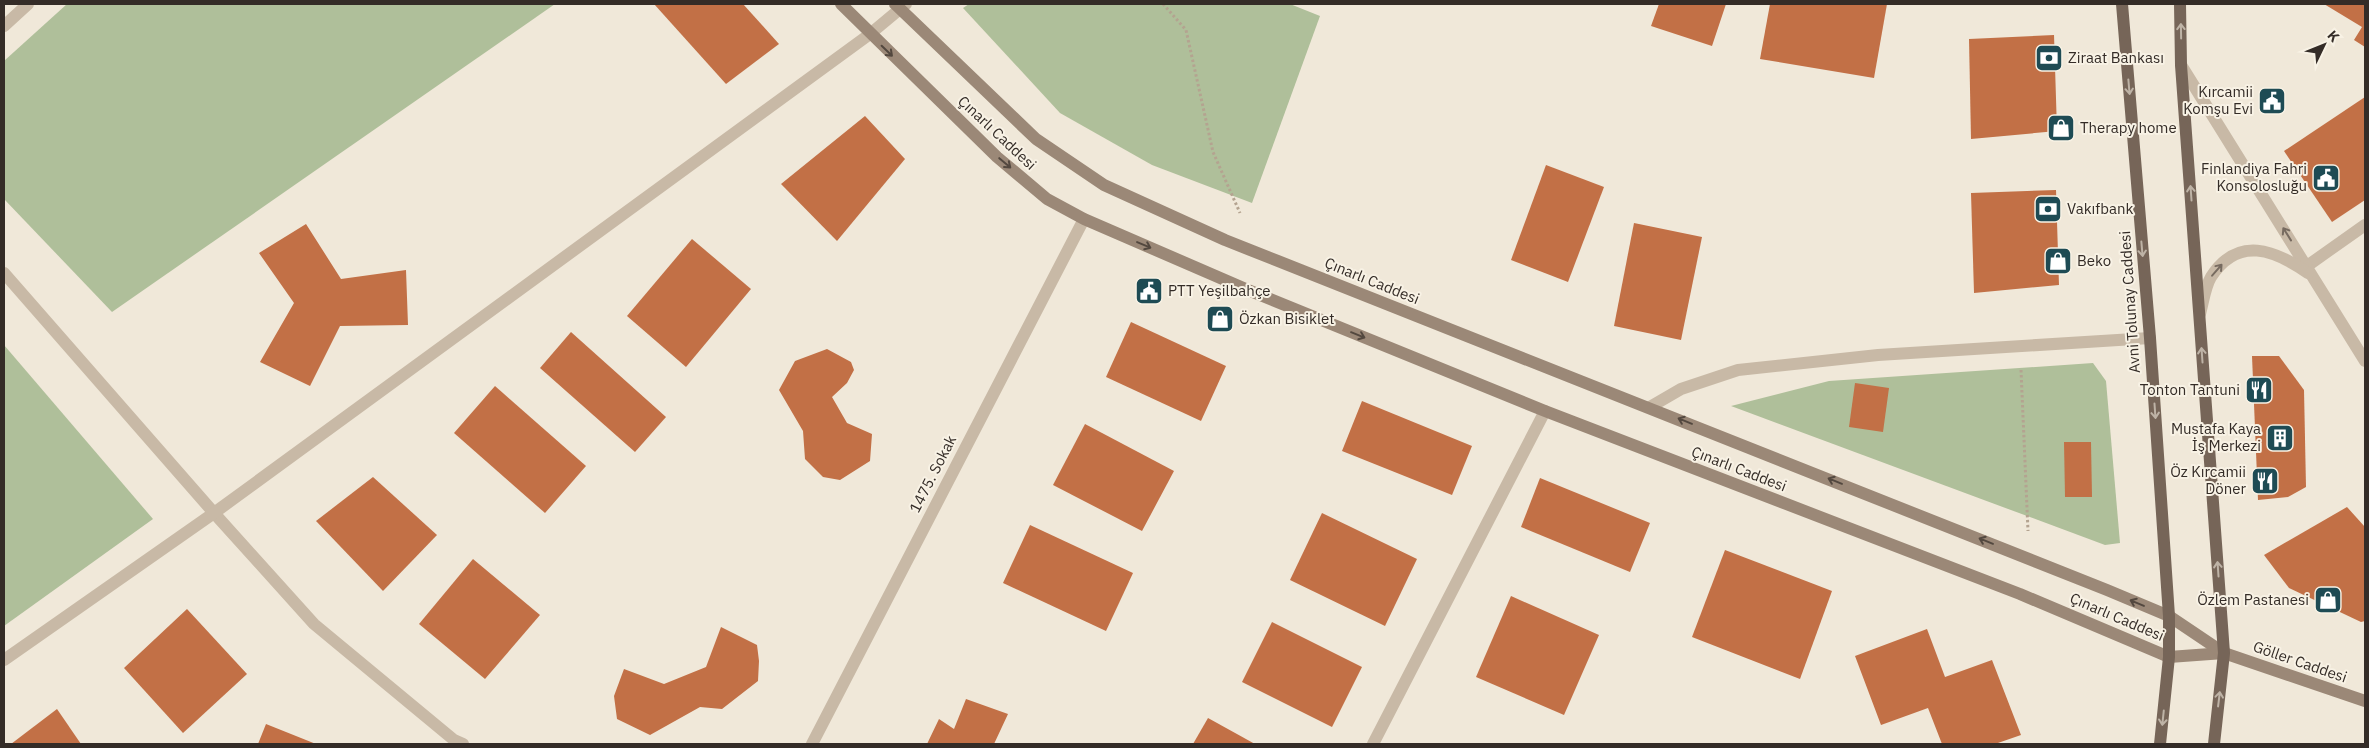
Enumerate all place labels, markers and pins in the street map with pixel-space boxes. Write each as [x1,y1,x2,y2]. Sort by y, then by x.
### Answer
bank icon: Ziraat Bankası [2034,43,2064,73]
place label: Ziraat Bankası [2068,48,2164,67]
place label: Kırcamii Komşu Evi [2183,82,2253,118]
public building icon: Kırcamii Komşu Evi [2257,86,2287,116]
shop icon: Therapy home [2046,113,2076,143]
place label: Therapy home [2080,118,2177,137]
place label: Finlandiya Fahri Konsolosluğu [2201,159,2307,195]
public building icon: Finlandiya Fahri Konsolosluğu [2311,163,2341,193]
bank icon: Vakıfbank [2033,194,2063,224]
place label: Vakıfbank [2067,199,2133,218]
shop icon: Beko [2043,246,2073,276]
place label: Beko [2077,251,2111,270]
public building icon: PTT Yeşilbahçe [1134,276,1164,306]
place label: PTT Yeşilbahçe [1168,281,1271,300]
shop icon: Özkan Bisiklet [1205,304,1235,334]
place label: Özkan Bisiklet [1239,309,1335,328]
restaurant icon: Tonton Tantuni [2244,375,2274,405]
place label: Tonton Tantuni [2140,380,2240,399]
place label: Mustafa Kaya İş Merkezi [2171,419,2261,455]
building icon: Mustafa Kaya İş Merkezi [2265,423,2295,453]
place label: Öz Kırcamii Döner [2170,462,2246,498]
restaurant icon: Öz Kırcamii Döner [2250,466,2280,496]
shop icon: Özlem Pastanesi [2313,585,2343,615]
place label: Özlem Pastanesi [2197,590,2309,609]

